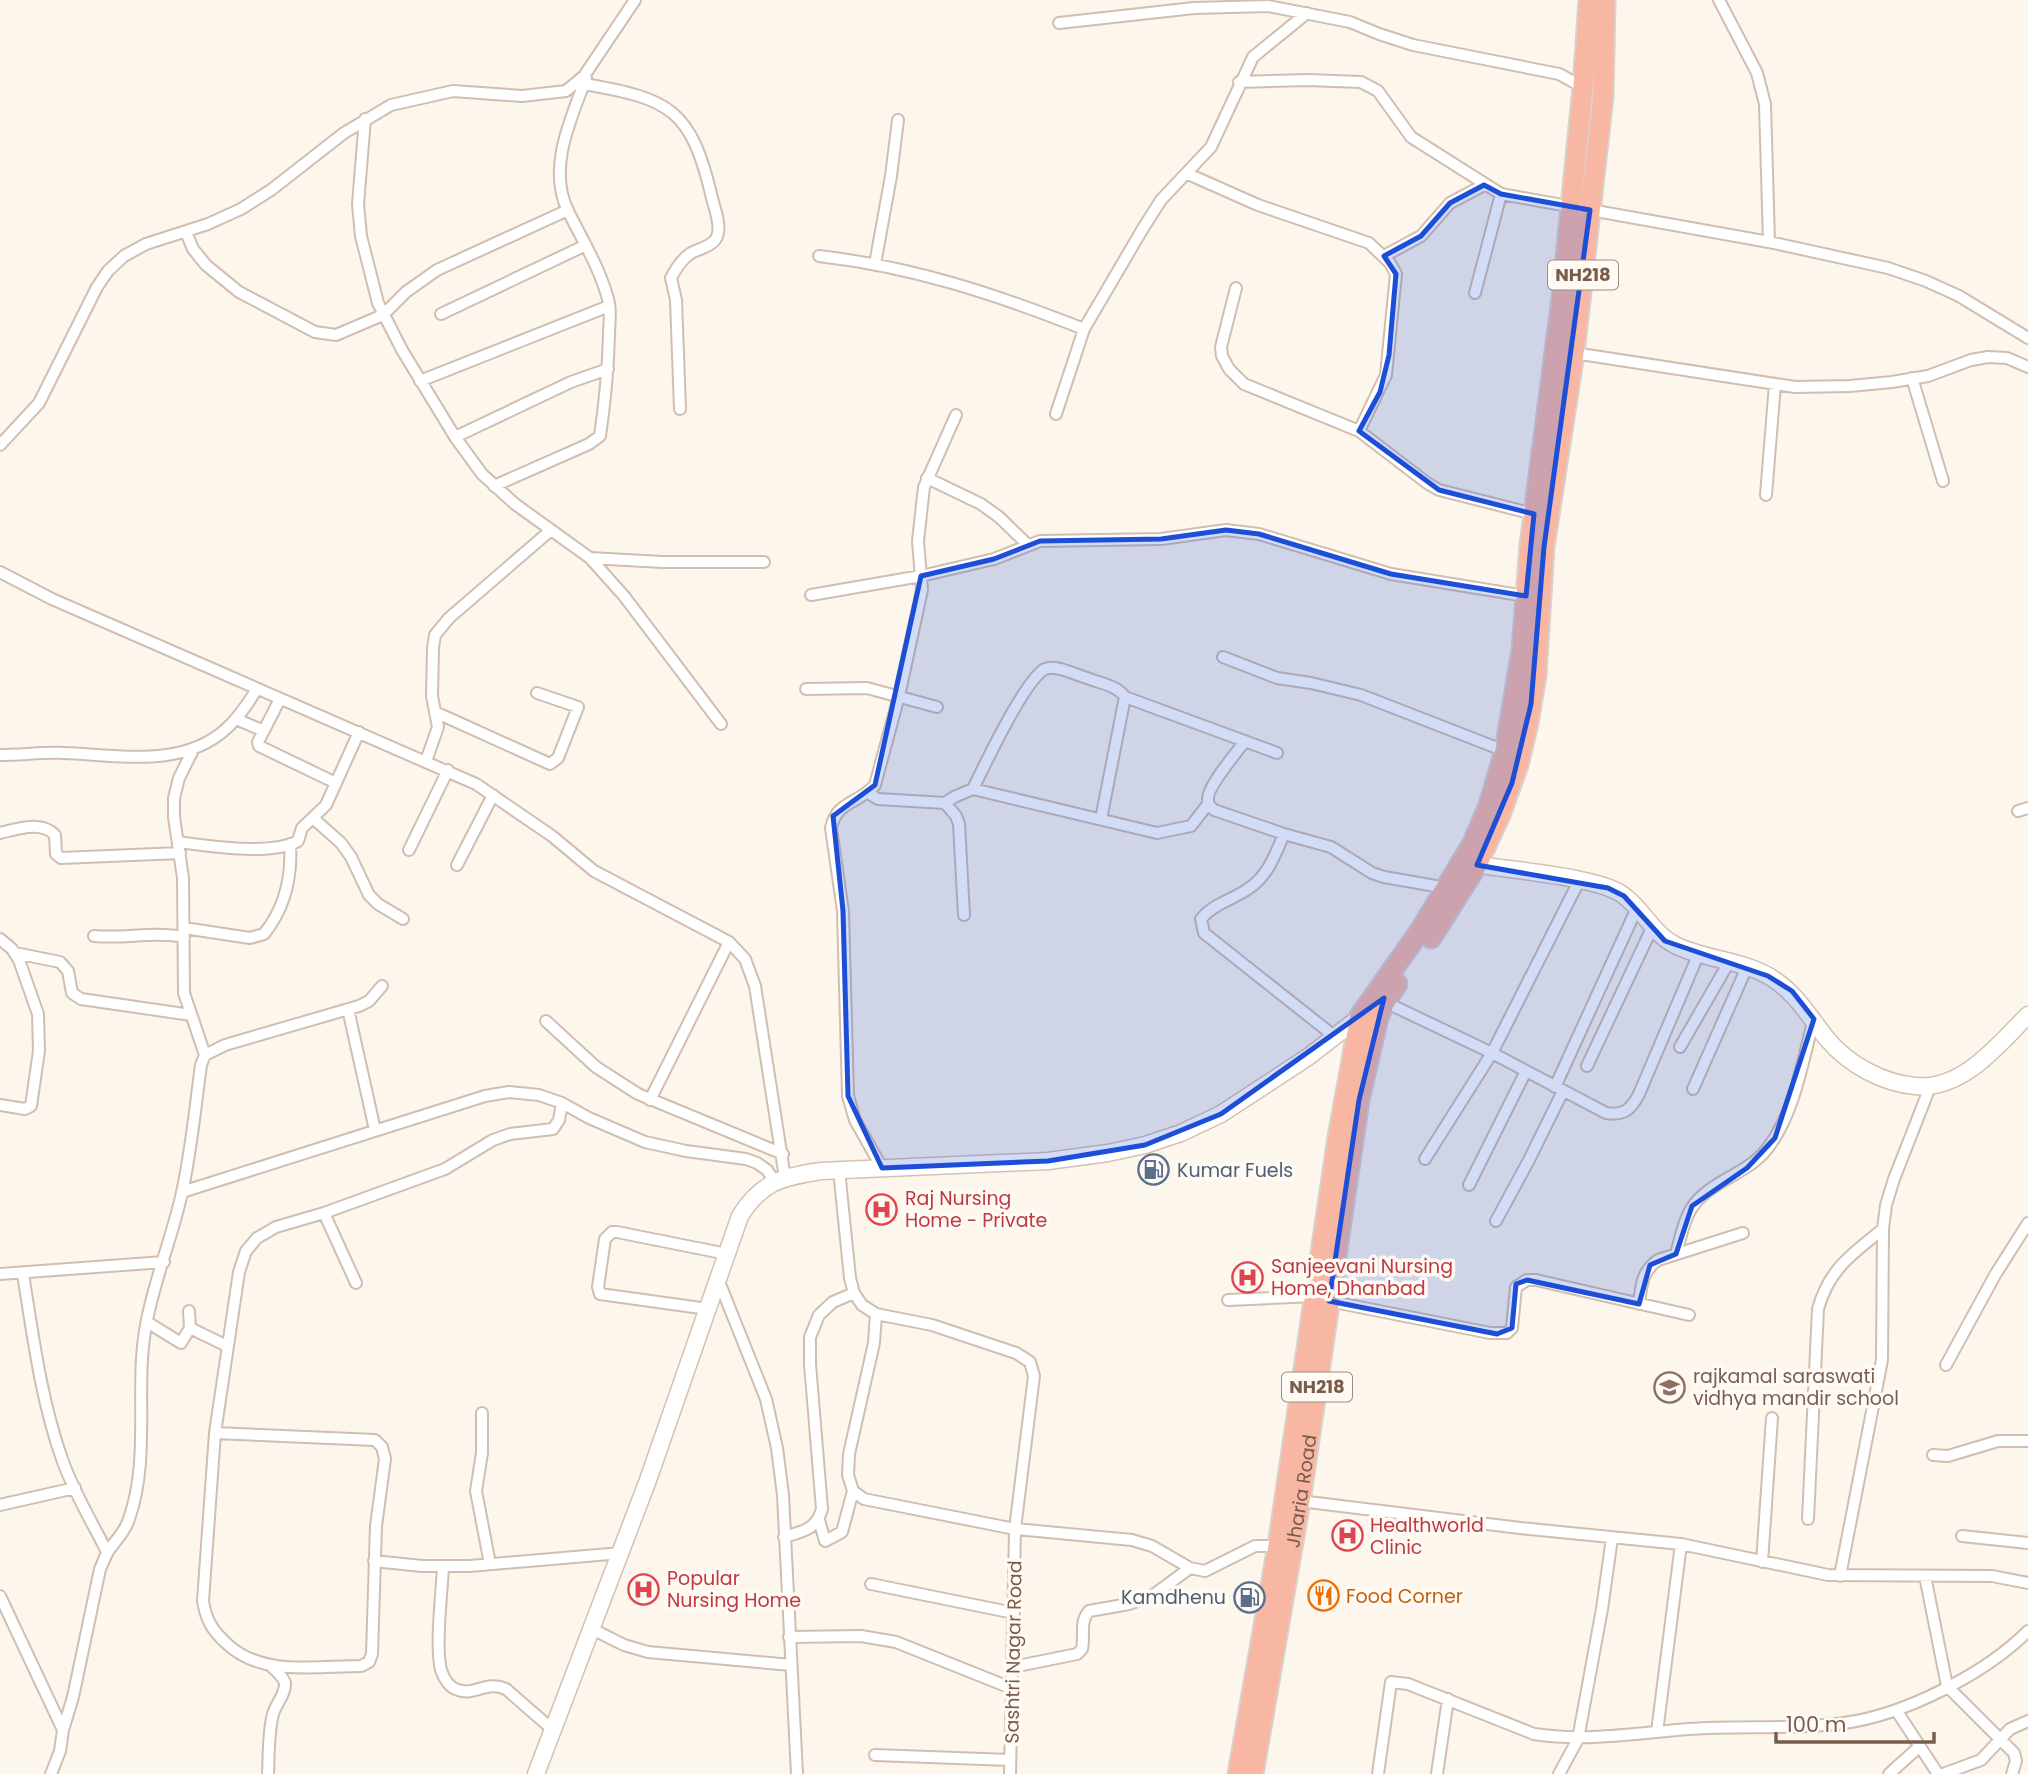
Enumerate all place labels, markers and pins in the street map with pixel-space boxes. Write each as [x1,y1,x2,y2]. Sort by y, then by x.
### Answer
fuel station icon: Kumar Fuels [1137,1153,1171,1187]
place label: Kumar Fuels [1177,1157,1293,1184]
place label: Raj Nursing Home - Private [905,1185,1047,1234]
hospital icon: Raj Nursing Home - Private [865,1192,899,1226]
place label: Sanjeevani Nursing Home, Dhanbad [1271,1253,1453,1302]
hospital icon: Sanjeevani Nursing Home, Dhanbad [1231,1260,1265,1294]
place label: rajkamal saraswati vidhya mandir school [1693,1363,1899,1412]
school or university icon: rajkamal saraswati vidhya mandir school [1653,1370,1687,1404]
place label: Healthworld Clinic [1370,1512,1484,1561]
hospital icon: Healthworld Clinic [1330,1519,1364,1553]
place label: Popular Nursing Home [667,1565,801,1614]
hospital icon: Popular Nursing Home [627,1572,661,1606]
restaurant icon: Food Corner [1306,1579,1340,1613]
fuel station icon: Kamdhenu [1232,1580,1266,1614]
place label: Food Corner [1346,1583,1463,1610]
place label: Kamdhenu [1121,1584,1226,1611]

